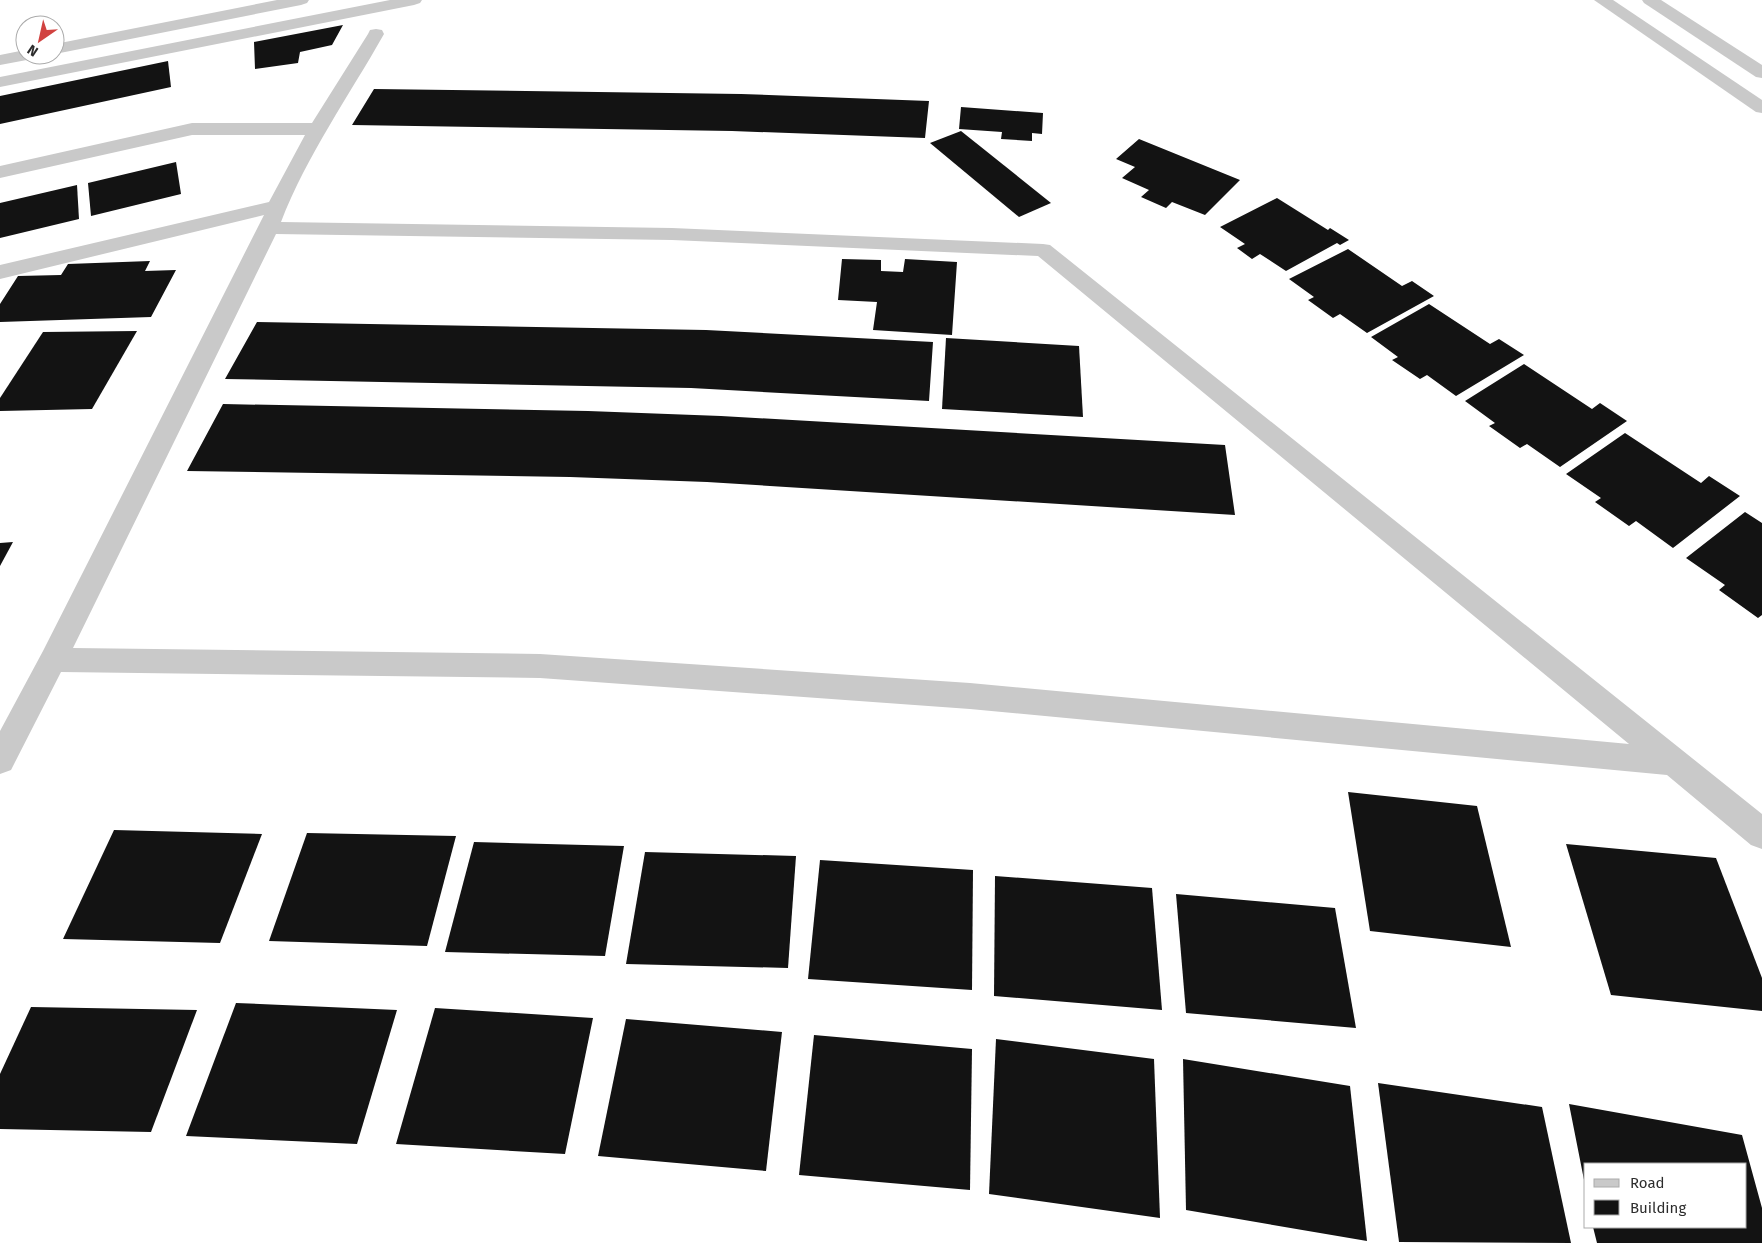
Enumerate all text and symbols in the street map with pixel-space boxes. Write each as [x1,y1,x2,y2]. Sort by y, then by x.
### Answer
north arrow [15,15,65,65]
text: N [24,41,42,60]
legend [1584,1163,1747,1228]
text: Road [1630,1174,1665,1192]
text: Building [1630,1199,1686,1217]

